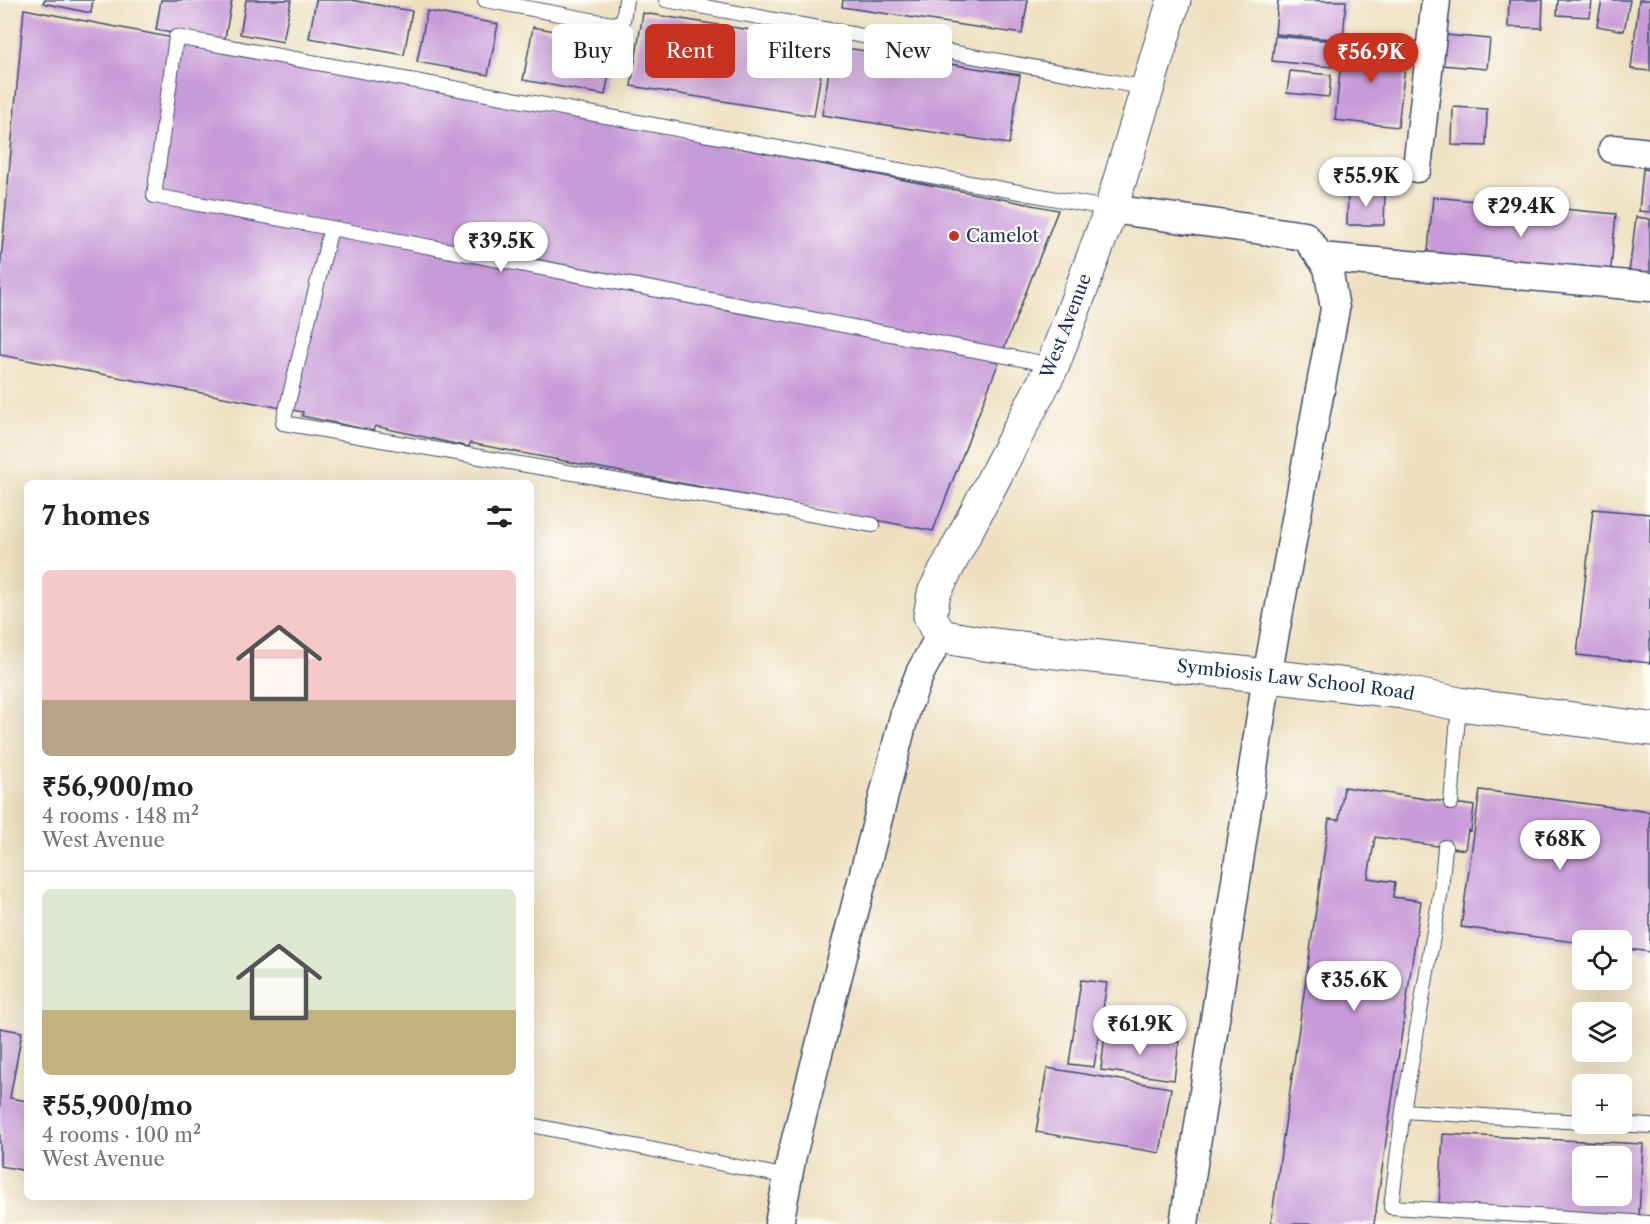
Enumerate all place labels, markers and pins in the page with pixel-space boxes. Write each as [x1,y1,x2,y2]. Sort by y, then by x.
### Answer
pin: ₹56.9K [1322,33,1420,84]
pin: ₹55.9K [1317,157,1415,208]
pin: ₹29.4K [1472,187,1570,238]
pin: ₹39.5K [452,222,550,273]
place label: Camelot [966,225,1040,247]
marker: Camelot [947,229,961,243]
pin: ₹68K [1524,820,1596,871]
pin: ₹35.6K [1305,961,1403,1012]
pin: ₹61.9K [1091,1005,1189,1056]

